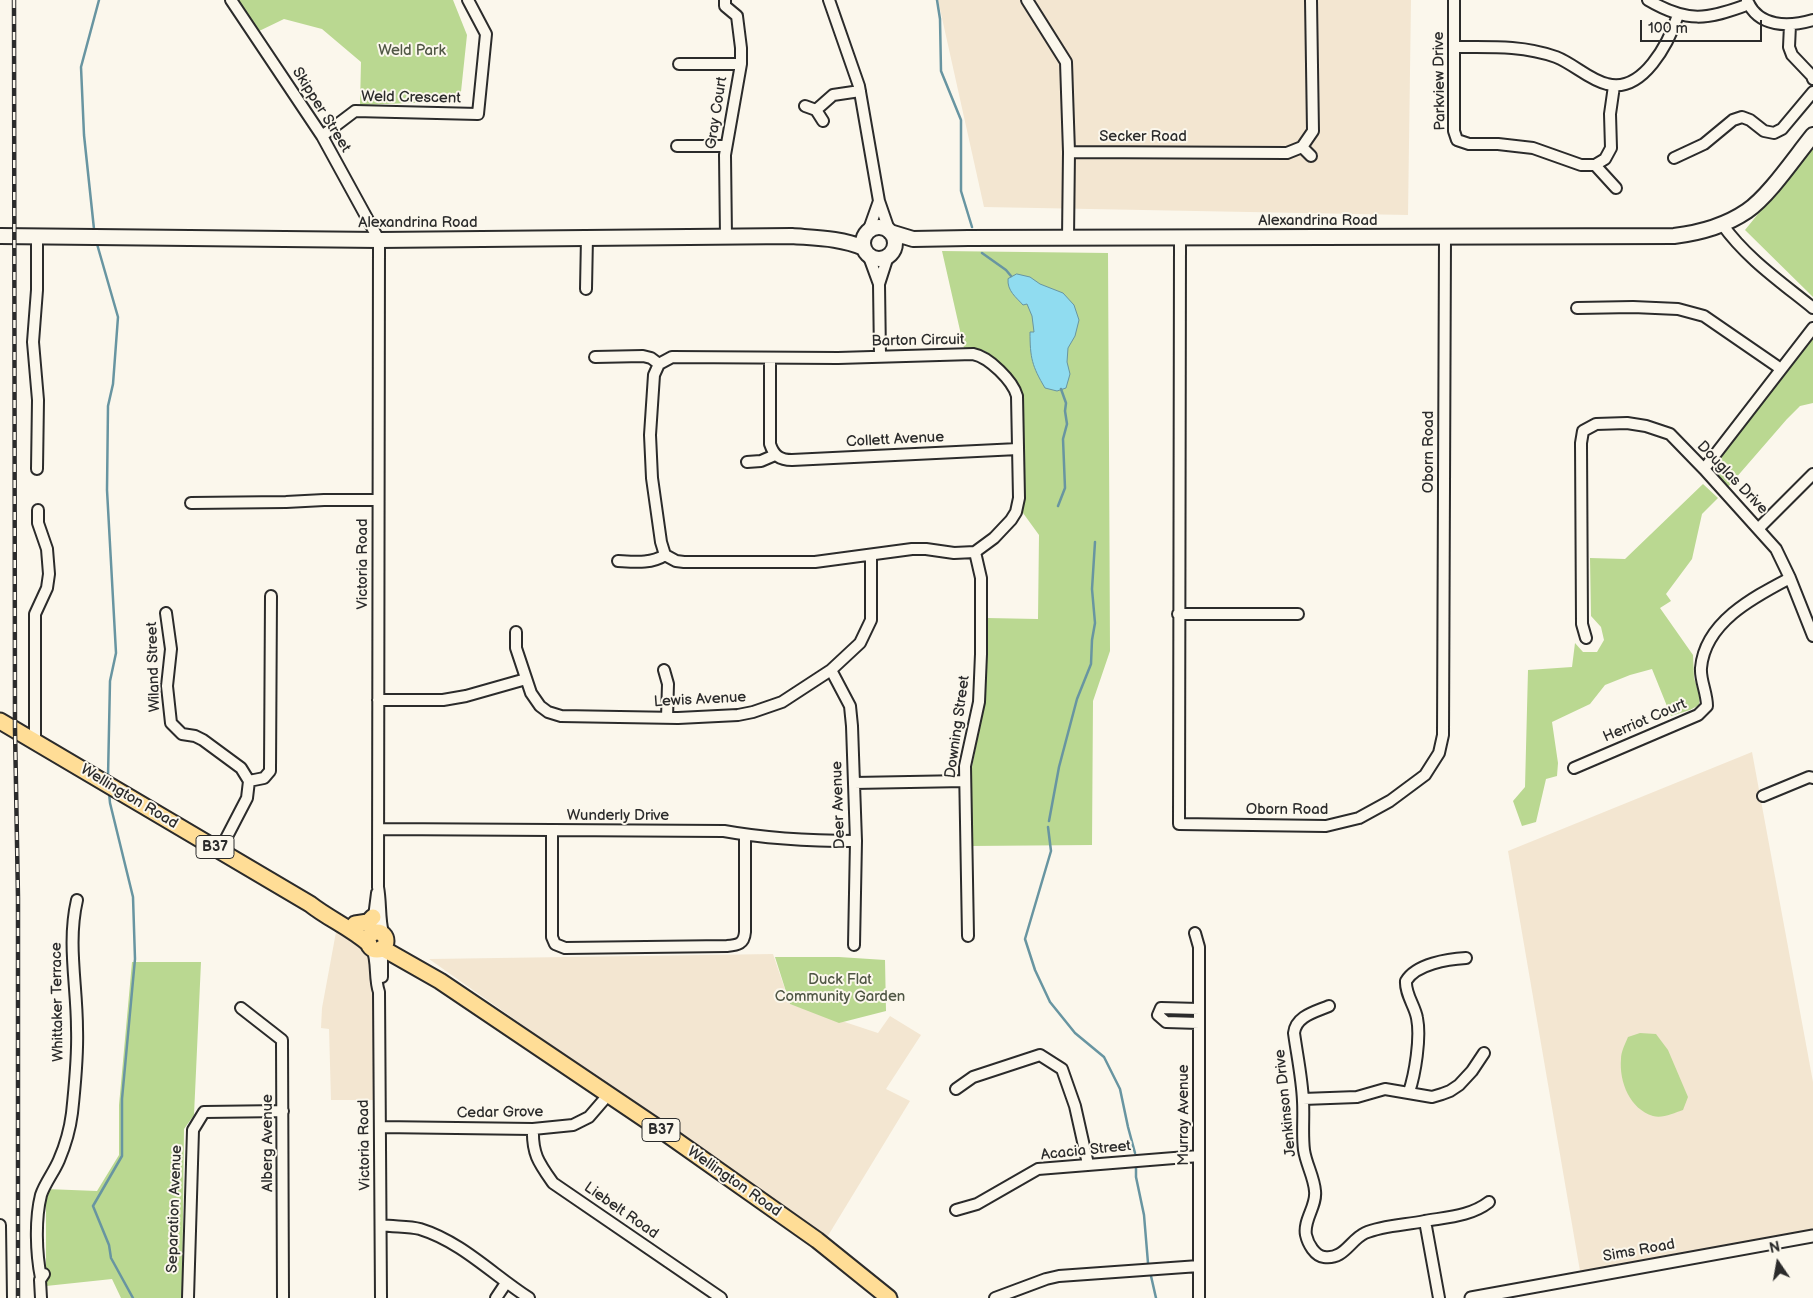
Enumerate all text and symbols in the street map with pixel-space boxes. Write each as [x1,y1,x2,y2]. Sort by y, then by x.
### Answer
scale bar [1643,10,1766,42]
text: 100 m [1648,19,1688,38]
street label: Parkview Drive [1430,31,1450,131]
park label: Weld Park [378,42,446,60]
street label: Skipper Street [288,64,354,156]
street label: Gray Court [702,75,732,151]
street label: Weld Crescent [361,88,461,108]
street label: Secker Road [1099,128,1187,146]
street label: Alexandrina Road [1258,212,1378,230]
street label: Alexandrina Road [358,214,478,232]
street label: Barton Circuit [871,331,965,351]
street label: Oborn Road [1420,411,1438,493]
street label: Collett Avenue [845,428,945,452]
street label: Douglas Drive [1693,438,1771,518]
street label: Victoria Road [354,518,372,610]
street label: Wiland Street [143,621,165,713]
street label: Downing Street [942,674,974,780]
street label: Lewis Avenue [653,689,747,711]
street label: Herriot Court [1601,695,1689,747]
street label: Wellington Road [77,761,181,833]
street label: Deer Avenue [828,761,850,849]
street label: Oborn Road [1246,801,1328,819]
street label: Wunderly Drive [567,807,669,825]
road number: B37 [196,836,234,859]
street label: Whittaker Terrace [48,942,68,1062]
park label: Duck Flat Community Garden [775,971,905,1006]
street label: Jenkinson Drive [1271,1048,1301,1158]
street label: Murray Avenue [1175,1064,1193,1166]
street label: Alberg Avenue [259,1094,277,1192]
street label: Victoria Road [355,1099,375,1191]
street label: Cedar Grove [456,1103,544,1123]
road number: B37 [642,1118,680,1142]
street label: Acacia Street [1040,1137,1132,1165]
street label: Wellington Road [684,1143,784,1221]
street label: Separation Avenue [164,1145,186,1273]
street label: Liebelt Road [580,1179,662,1243]
street label: Sims Road [1602,1236,1676,1266]
north arrow [1753,1238,1803,1288]
text: N [1768,1238,1782,1257]

